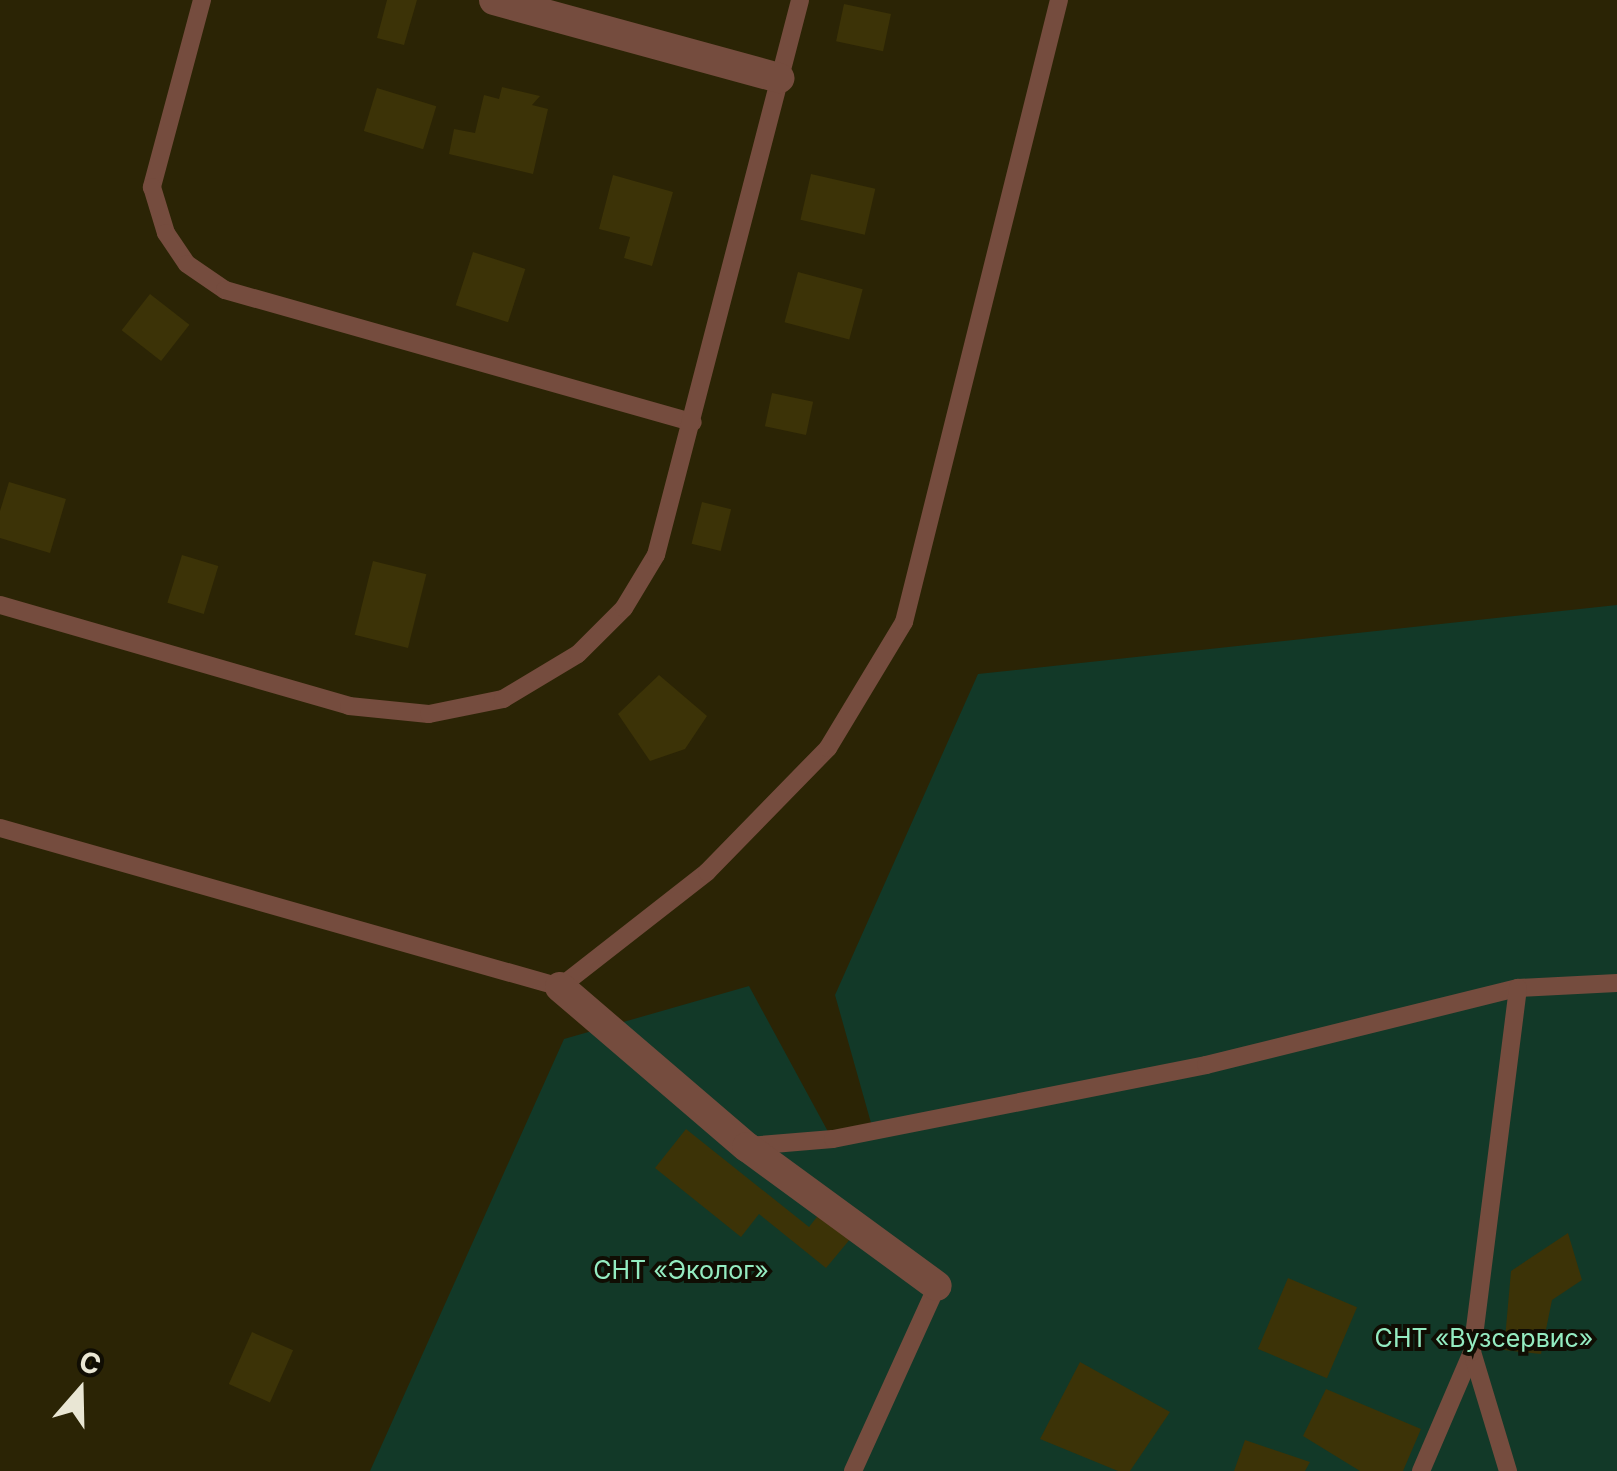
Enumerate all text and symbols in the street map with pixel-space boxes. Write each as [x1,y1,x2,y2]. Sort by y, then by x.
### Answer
park label: СНТ «Эколог» [593,1255,769,1285]
park label: СНТ «Вузсервис» [1375,1323,1593,1353]
north arrow [30,1341,130,1441]
text: С [75,1343,106,1382]

